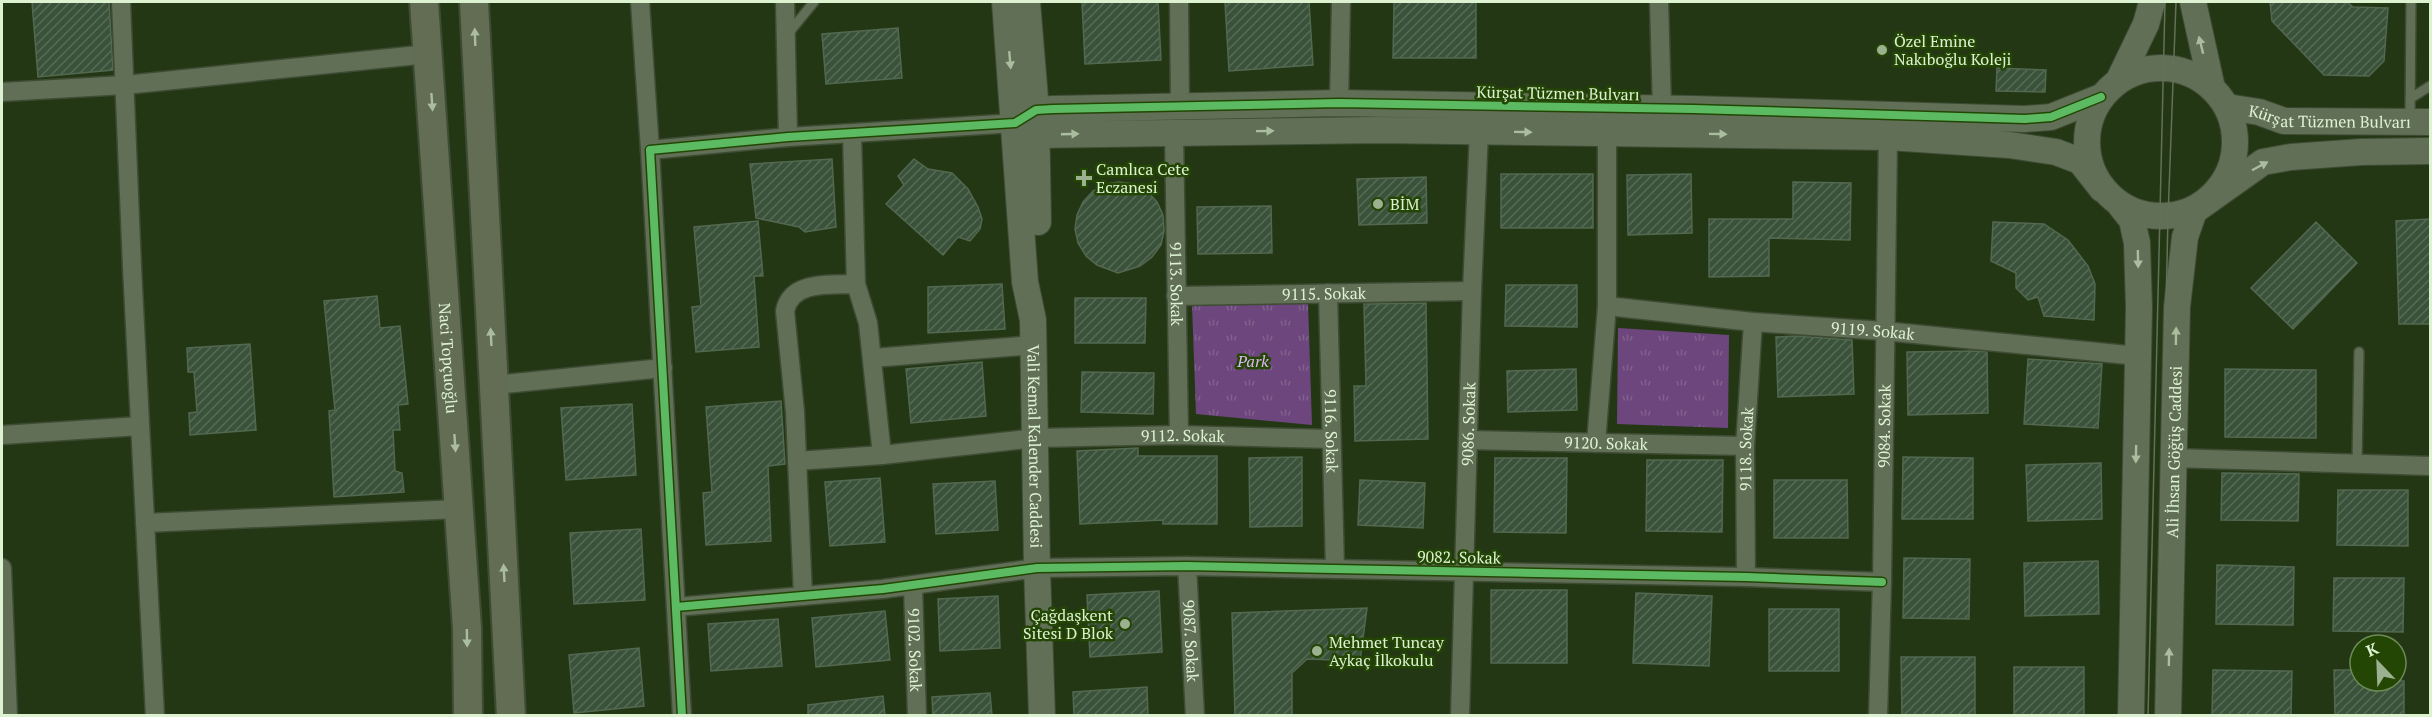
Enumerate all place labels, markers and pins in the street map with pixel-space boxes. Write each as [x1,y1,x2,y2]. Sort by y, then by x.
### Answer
place label: Özel Emine Nakıboğlu Koleji [1894,30,2012,70]
marker: Özel Emine Nakıboğlu Koleji [1875,43,1889,57]
place label: Camlıca Cete Eczanesi [1096,158,1189,198]
marker: Camlıca Cete Eczanesi [1077,171,1091,185]
place label: BİM [1390,193,1419,215]
marker: BİM [1371,197,1385,211]
place label: Çağdaşkent Sitesi D Blok [1023,604,1114,644]
marker: Çağdaşkent Sitesi D Blok [1118,617,1132,631]
place label: Mehmet Tuncay Aykaç İlkokulu [1329,631,1445,671]
marker: Mehmet Tuncay Aykaç İlkokulu [1310,644,1324,658]

